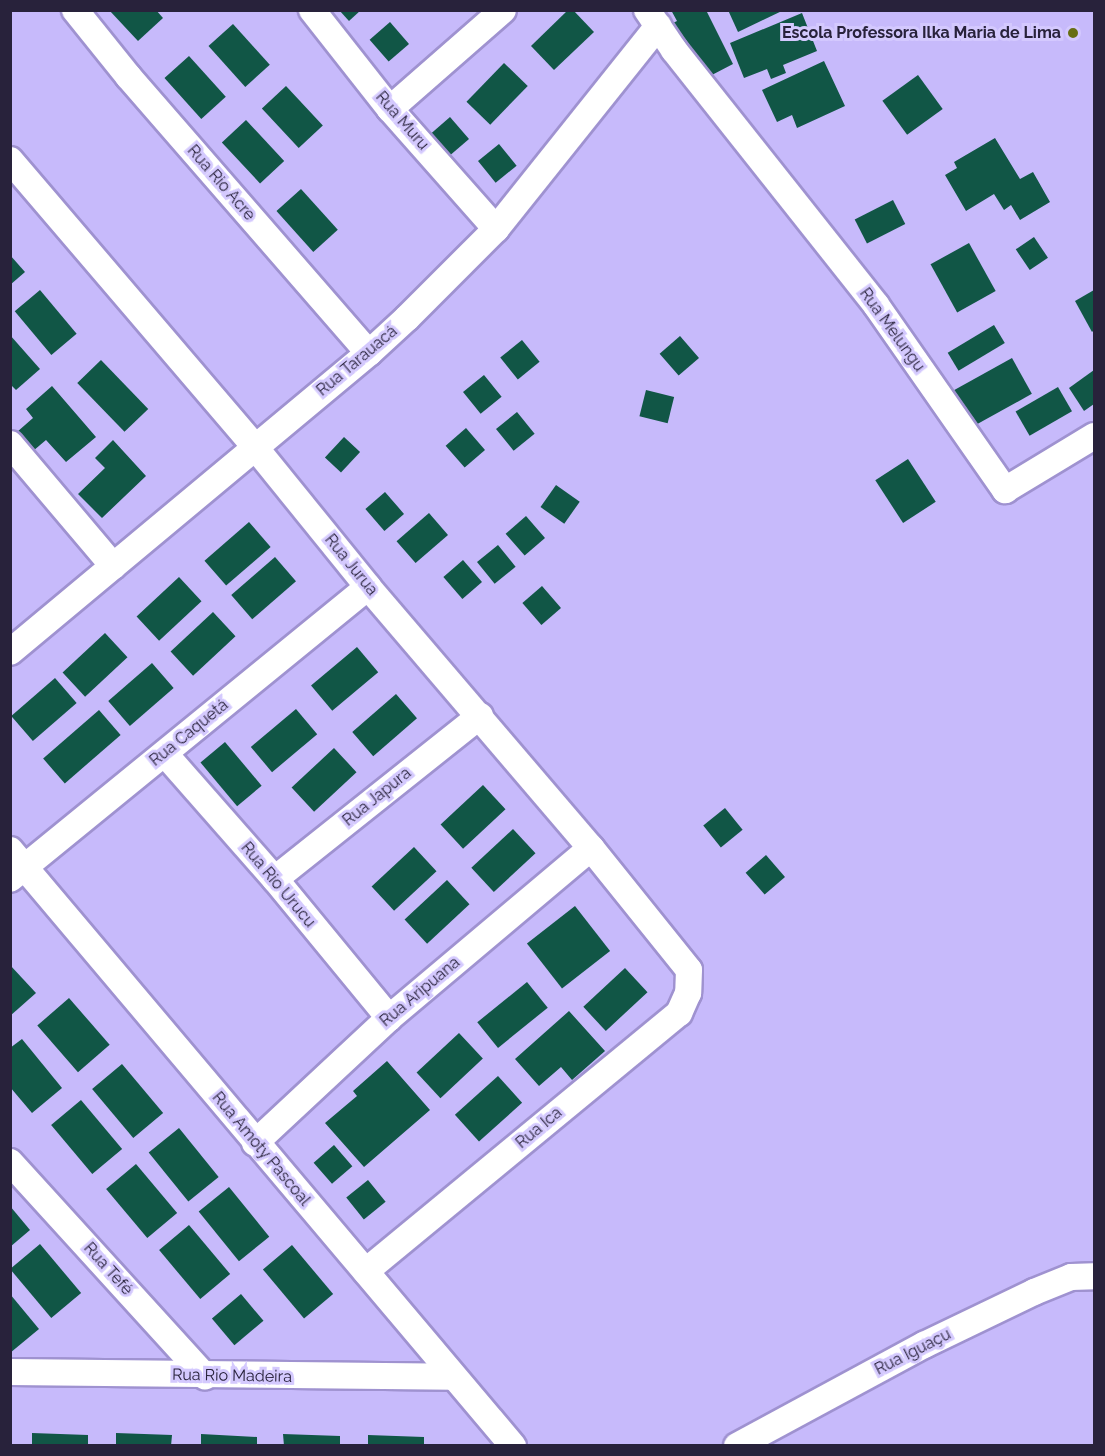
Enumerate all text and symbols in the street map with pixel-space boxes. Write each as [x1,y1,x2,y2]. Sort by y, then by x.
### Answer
place label: Escola Professora Ilka Maria de Lima [782,23,1061,43]
marker: Escola Professora Ilka Maria de Lima [1066,26,1080,40]
street label: Rua Muru [371,88,433,154]
street label: Rua Rio Acre [183,141,259,225]
street label: Rua Melungu [855,285,929,375]
street label: Rua Tarauacá [313,322,401,400]
street label: Rua Jurua [320,530,382,600]
street label: Rua Caquetá [146,696,232,770]
street label: Rua Japura [339,764,415,830]
street label: Rua Rio Urucu [237,838,319,932]
street label: Rua Aripuana [376,953,464,1031]
street label: Rua Amoty Pascoal [208,1088,314,1210]
street label: Rua Ica [512,1103,566,1153]
street label: Rua Tefé [79,1239,137,1299]
street label: Rua Iguaçu [872,1325,954,1379]
street label: Rua Rio Madeira [172,1365,292,1387]

